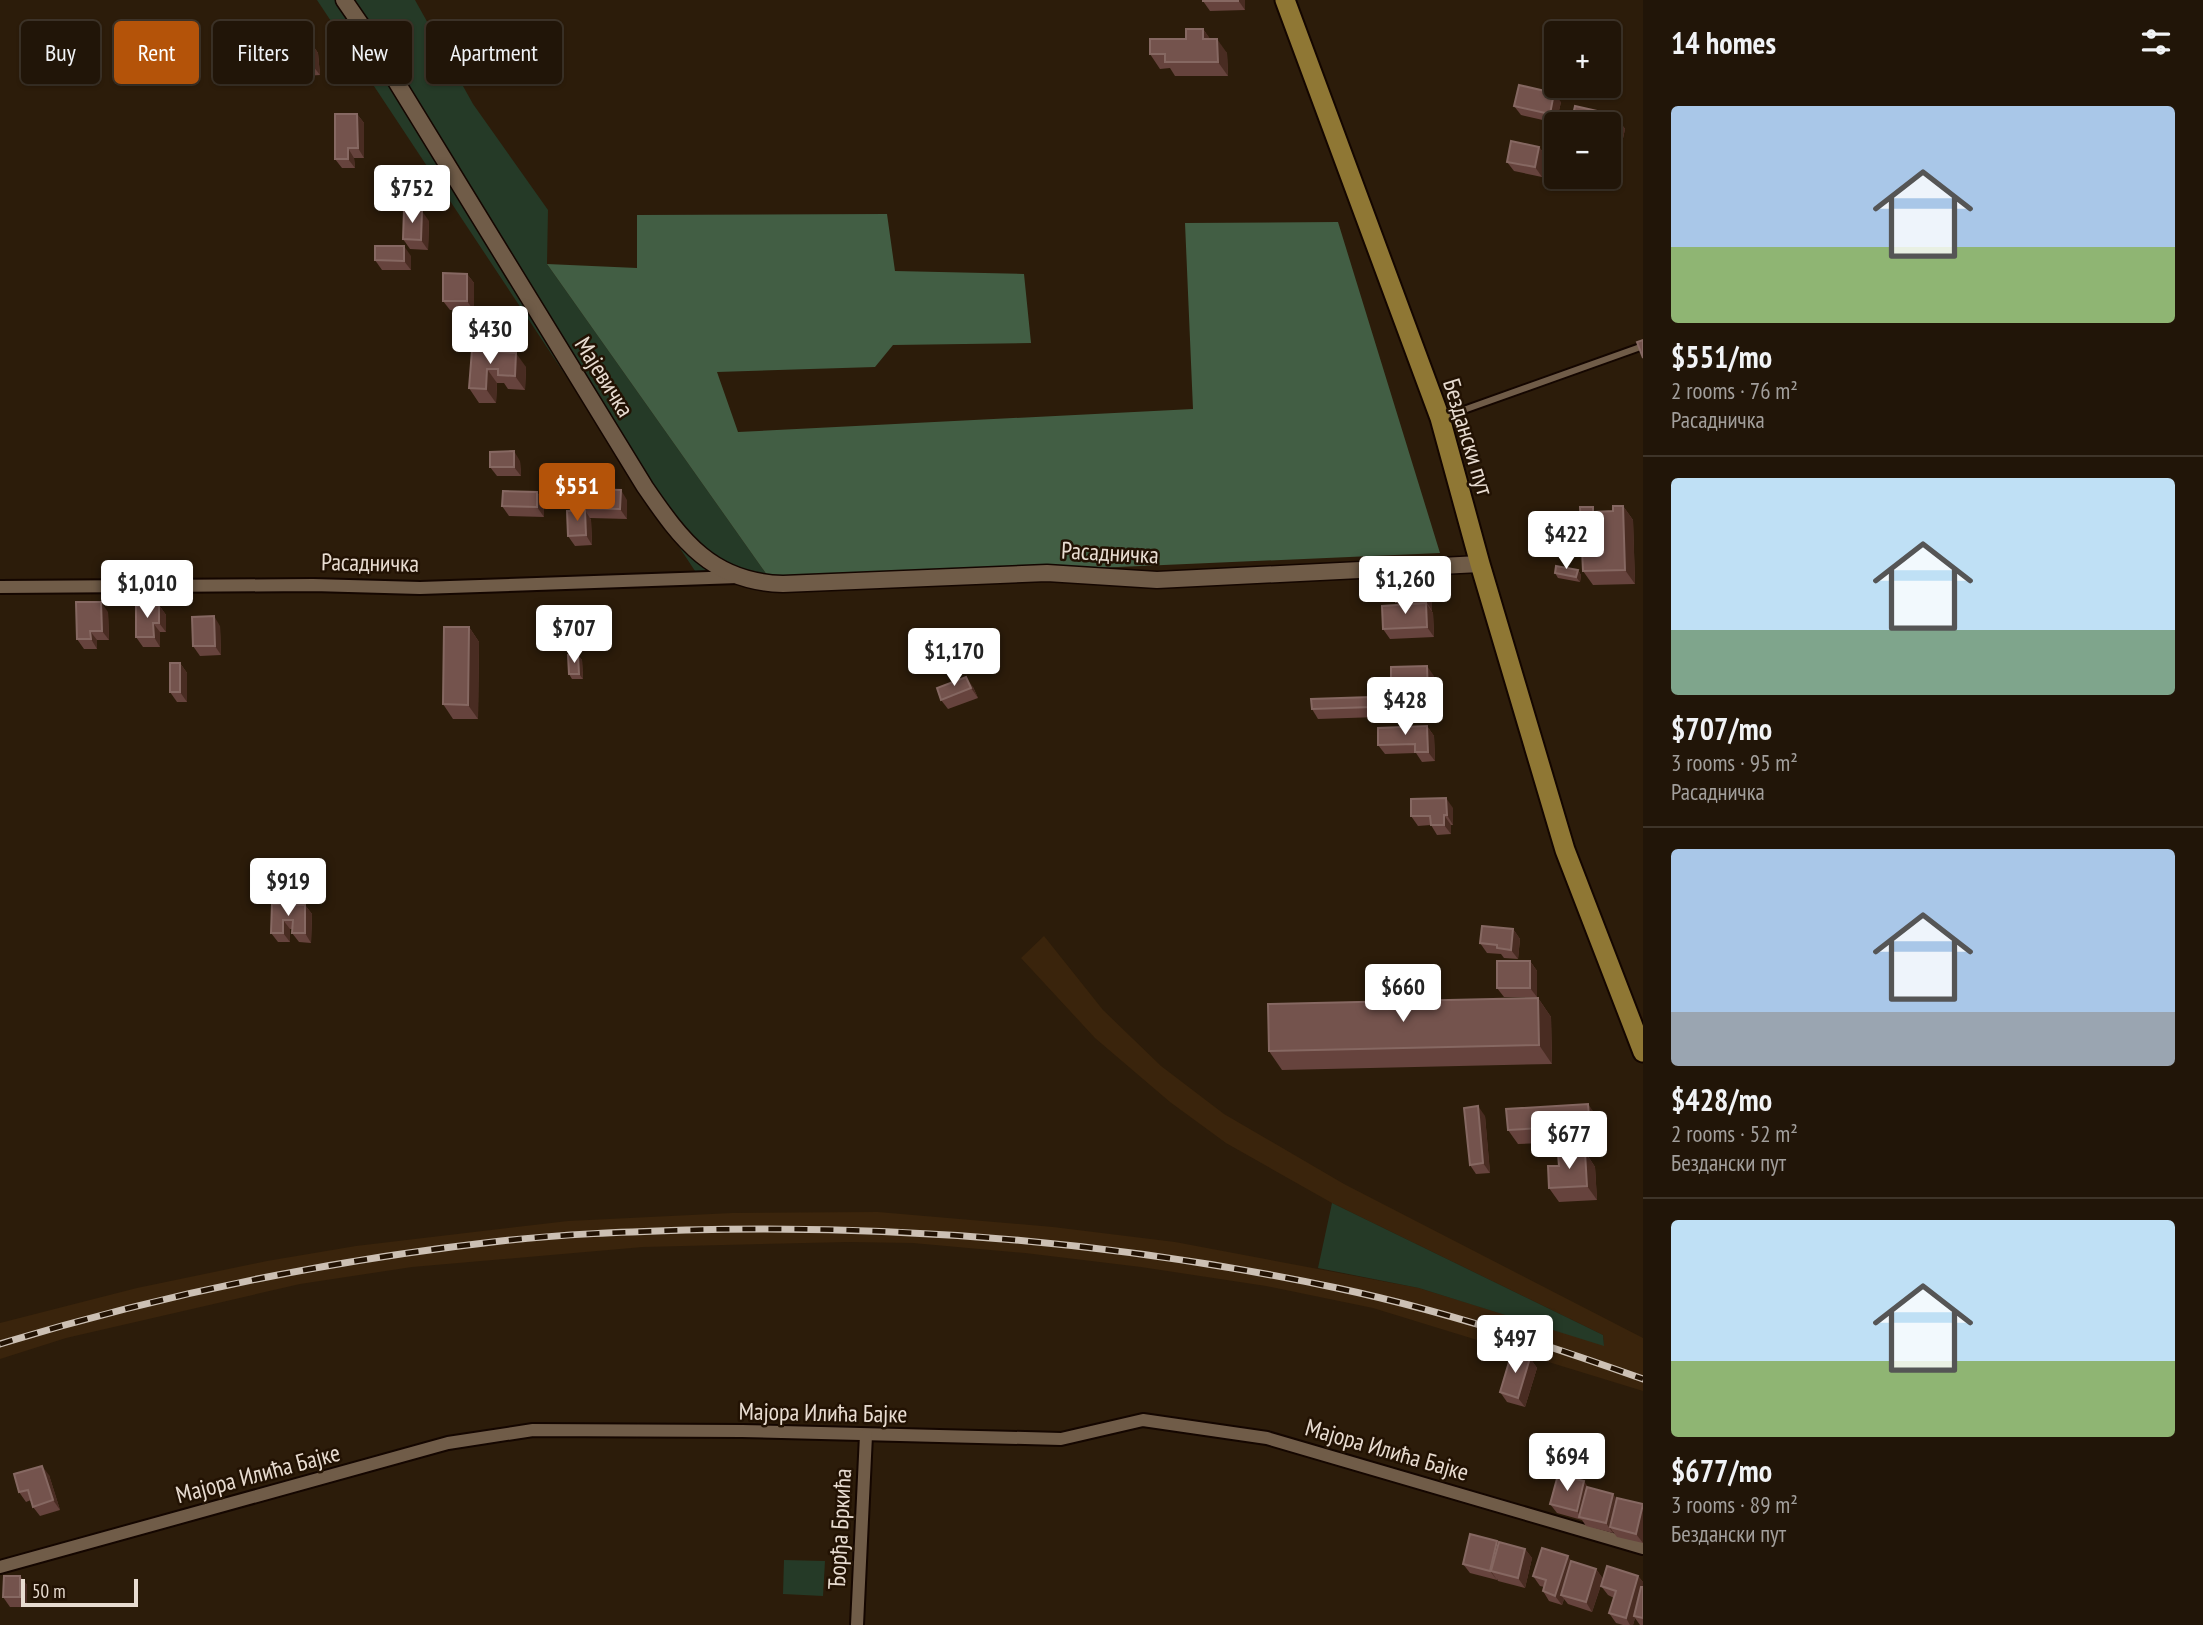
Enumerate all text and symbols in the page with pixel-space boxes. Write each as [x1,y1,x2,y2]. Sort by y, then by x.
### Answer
chip: Buy [21,21,100,84]
chip: Rent [114,21,199,84]
chip: Filters [213,21,313,84]
chip: New [327,21,412,84]
chip: Apartment [426,21,562,84]
map controls [1544,21,1621,189]
button: + [1544,21,1621,98]
text: 14 homes [1671,23,1776,62]
icon: filters [2137,23,2175,61]
button: − [1544,112,1621,189]
icon: home [1860,151,1986,277]
pin: $752 [371,166,453,225]
text: $752 [390,173,434,202]
pin: $430 [449,306,531,366]
text: $430 [468,314,512,343]
street label: Мајевичка [568,331,641,423]
text: $551/mo [1671,337,1772,376]
street label: Бездански пут [1436,375,1501,499]
text: 2 rooms · 76 m² [1671,376,1798,405]
text: Расадничка [1671,405,1765,434]
pin: $551 [536,463,618,523]
text: $551 [555,471,599,500]
pin: $422 [1525,512,1607,571]
text: $422 [1544,519,1588,548]
icon: home [1860,523,1986,649]
street label: Расадничка [1060,534,1160,571]
street label: Расадничка [321,546,419,579]
pin: $1,260 [1348,556,1462,616]
pin: $1,010 [90,560,204,620]
text: $1,260 [1375,564,1435,593]
text: $1,010 [117,568,177,597]
pin: $707 [533,606,615,665]
text: $707 [552,613,596,642]
pin: $1,170 [897,628,1011,688]
text: $1,170 [924,636,984,665]
pin: $428 [1364,678,1446,737]
text: $428 [1383,685,1427,714]
text: $707/mo [1671,709,1772,748]
text: 3 rooms · 95 m² [1671,748,1798,777]
text: Расадничка [1671,777,1765,806]
pin: $919 [247,858,329,918]
text: $919 [266,866,310,895]
icon: home [1860,894,1986,1020]
pin: $660 [1362,964,1444,1024]
text: $660 [1381,972,1425,1001]
text: $428/mo [1671,1080,1772,1119]
pin: $677 [1528,1112,1610,1171]
text: $677 [1547,1119,1591,1148]
text: 2 rooms · 52 m² [1671,1119,1798,1148]
text: Бездански пут [1671,1148,1786,1177]
icon: home [1860,1265,1986,1391]
pin: $497 [1474,1316,1556,1375]
text: $497 [1493,1323,1537,1352]
street label: Мајора Илића Бајке [738,1396,908,1429]
street label: Мајора Илића Бајке [1302,1411,1472,1488]
pin: $694 [1526,1434,1608,1493]
street label: Мајора Илића Бајке [172,1437,343,1510]
text: $694 [1545,1441,1589,1470]
text: $677/mo [1671,1451,1772,1490]
street label: Ђорђа Бркића [821,1468,858,1590]
text: 3 rooms · 89 m² [1671,1490,1798,1519]
text: Бездански пут [1671,1519,1786,1548]
scale bar [21,1576,138,1608]
text: 50 m [32,1579,66,1603]

